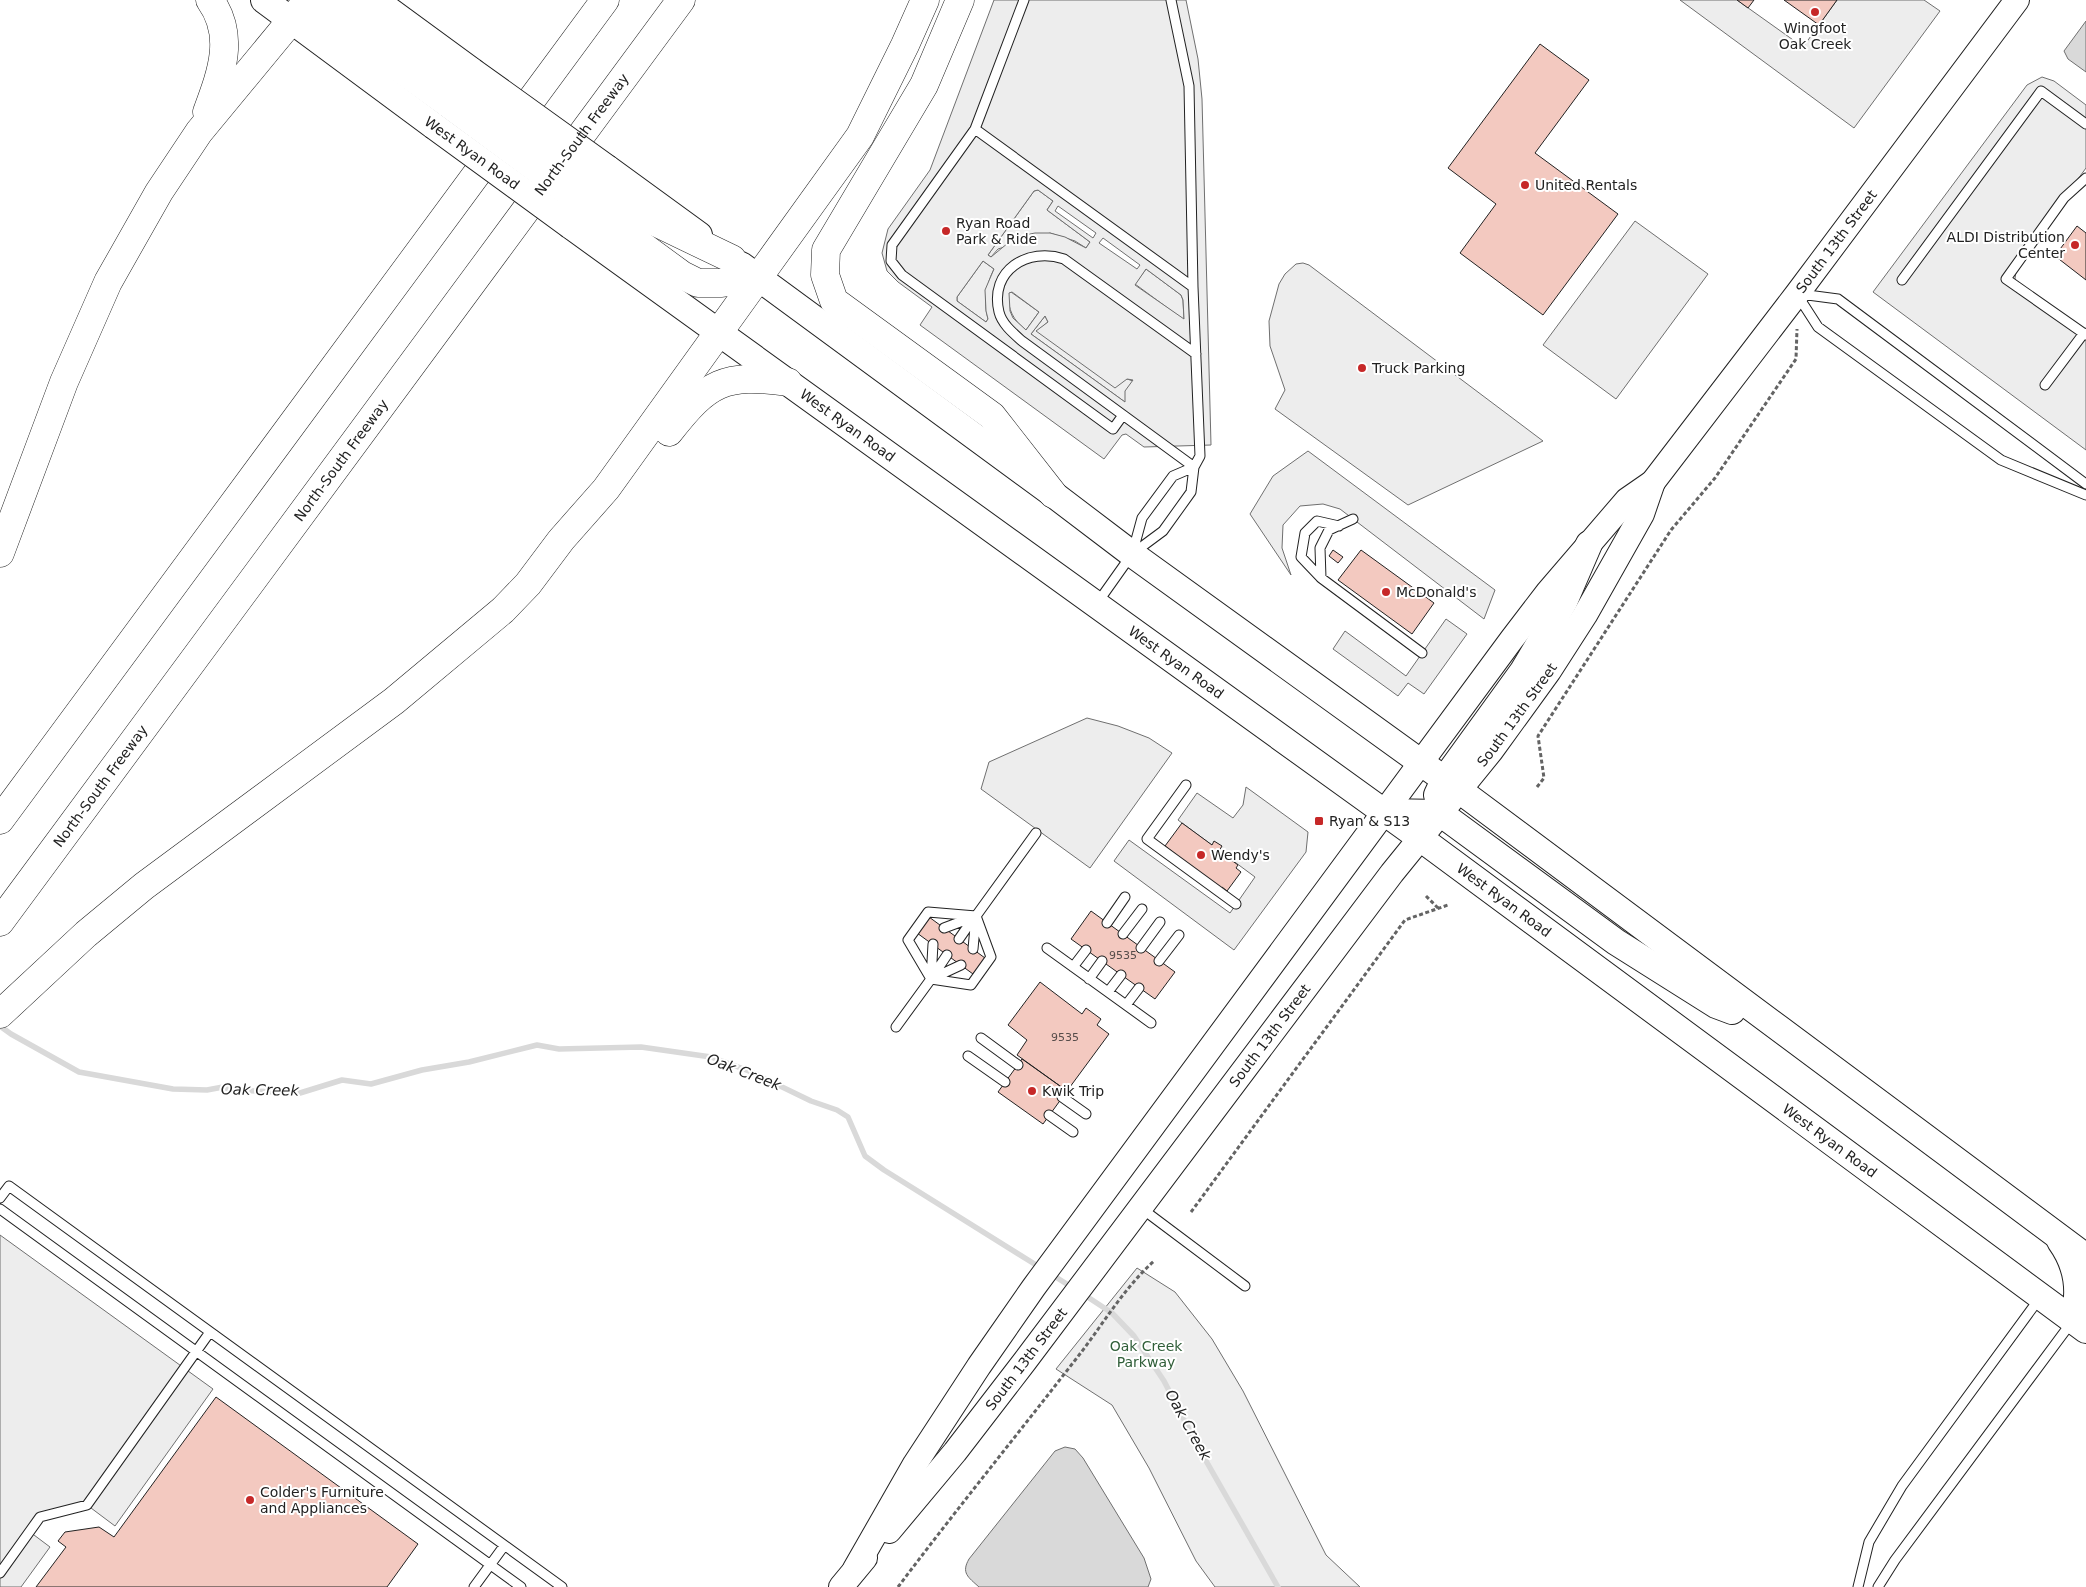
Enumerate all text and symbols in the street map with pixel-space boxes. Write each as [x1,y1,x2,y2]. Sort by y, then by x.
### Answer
marker: Wingfoot Oak Creek [1809,6,1821,18]
place label: Wingfoot Oak Creek [1779,20,1852,52]
street label: North-South Freeway [531,70,632,199]
street label: West Ryan Road [422,113,522,193]
place label: United Rentals [1535,177,1637,193]
marker: United Rentals [1519,179,1531,191]
street label: South 13th Street [1793,186,1880,296]
place label: Ryan Road Park & Ride [956,215,1037,247]
marker: Ryan Road Park & Ride [940,225,952,237]
place label: ALDI Distribution Center [1947,229,2065,261]
marker: ALDI Distribution Center [2069,239,2081,251]
place label: Truck Parking [1371,360,1465,376]
marker: Truck Parking [1356,362,1368,374]
street label: West Ryan Road [797,386,898,465]
street label: North-South Freeway [291,396,391,524]
place label: McDonald's [1396,584,1477,600]
marker: McDonald's [1380,586,1392,598]
street label: West Ryan Road [1126,623,1227,702]
street label: South 13th Street [1474,660,1560,770]
street label: North-South Freeway [50,722,151,850]
place label: Ryan & S13 [1329,813,1410,829]
marker: Ryan & S13 [1313,815,1325,827]
place label: Wendy's [1211,847,1270,863]
marker: Wendy's [1195,849,1207,861]
street label: West Ryan Road [1454,860,1554,940]
house number: 9535 [1109,949,1137,962]
street label: South 13th Street [1226,981,1314,1090]
house number: 9535 [1051,1031,1079,1044]
water label: Oak Creek [704,1050,785,1095]
water label: Oak Creek [221,1080,301,1100]
place label: Kwik Trip [1042,1083,1104,1099]
marker: Kwik Trip [1026,1085,1038,1097]
street label: West Ryan Road [1779,1101,1880,1181]
street label: South 13th Street [982,1304,1070,1413]
park label: Oak Creek Parkway [1110,1338,1183,1370]
water label: Oak Creek [1161,1386,1215,1465]
place label: Colder's Furniture and Appliances [260,1484,384,1516]
marker: Colder's Furniture and Appliances [244,1494,256,1506]

